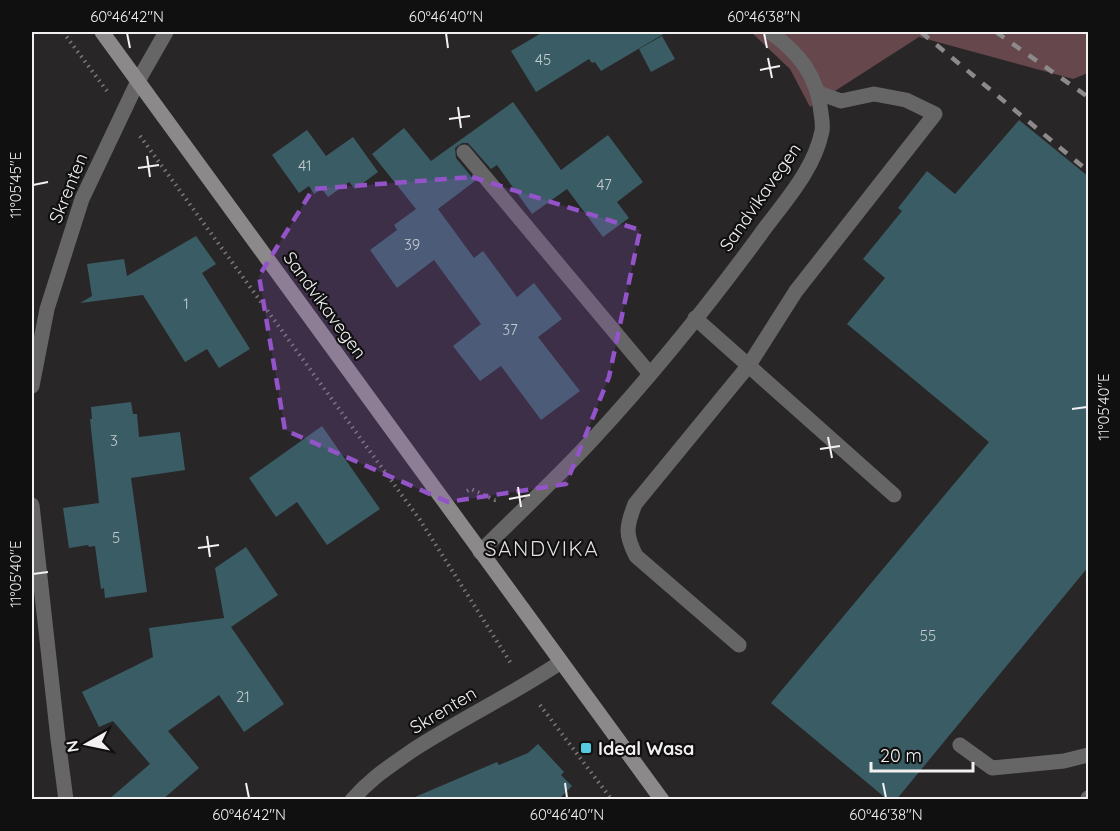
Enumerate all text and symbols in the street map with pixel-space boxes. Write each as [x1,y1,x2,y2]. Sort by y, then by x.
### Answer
text: 60°46'42"N [90,7,164,26]
text: 60°46'40"N [409,7,483,26]
text: 60°46'38"N [727,7,801,26]
house number: 45 [535,50,551,69]
street label: Sandvikavegen [714,138,806,256]
street label: Skrenten [44,150,92,226]
text: 11°05'45"E [6,152,25,218]
house number: 41 [298,156,312,175]
house number: 47 [596,175,612,194]
house number: 39 [404,235,420,254]
street label: Sandvikavegen [278,247,372,363]
house number: 1 [183,294,189,313]
house number: 37 [502,320,518,339]
text: 11°05'40"E [1094,373,1113,441]
house number: 3 [110,431,118,450]
house number: 5 [112,528,120,547]
district label: SANDVIKA [485,535,599,561]
text: 11°05'40"E [6,540,25,608]
house number: 55 [920,626,936,645]
street label: Skrenten [406,681,480,739]
house number: 21 [236,687,250,706]
north arrow [57,714,117,774]
scale bar [871,735,973,773]
place label: Ideal Wasa [598,737,694,760]
text: N [61,739,83,754]
marker: Ideal Wasa [579,741,593,755]
text: 20 m [880,744,922,767]
text: 60°46'42"N [212,805,286,824]
text: 60°46'40"N [530,805,604,824]
text: 60°46'38"N [849,805,923,824]

